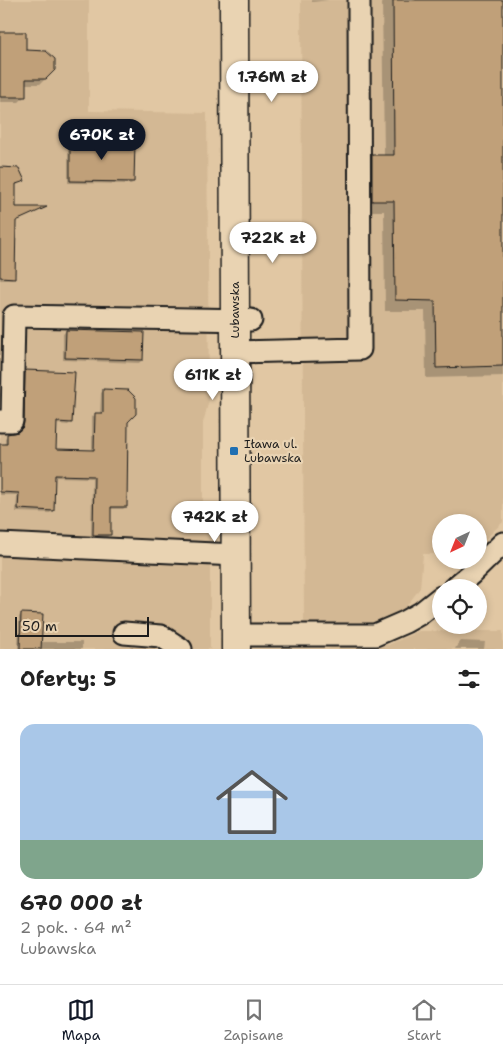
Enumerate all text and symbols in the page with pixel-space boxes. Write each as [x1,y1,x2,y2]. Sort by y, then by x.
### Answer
pin: 1.76M zł [220,61,324,103]
text: 1.76M zł [237,66,307,87]
pin: 670K zł [56,119,148,161]
text: 670K zł [69,124,135,145]
pin: 722K zł [227,222,319,264]
text: 722K zł [240,227,306,248]
street label: Lubawska [227,281,243,339]
pin: 611K zł [167,358,259,401]
text: 611K zł [185,364,241,385]
place label: Iława ul. Lubawska [244,436,302,466]
marker: Iława ul. Lubawska [228,445,240,457]
pin: 742K zł [169,500,261,543]
text: 742K zł [182,506,248,527]
north arrow [432,514,488,569]
map controls [432,514,487,634]
button: locate [432,579,487,634]
scale bar [15,614,149,637]
text: 50 m [22,617,57,635]
text: Oferty: 5 [20,665,116,693]
icon: filters [455,665,483,693]
icon: home [207,757,297,847]
text: 670 000 zł [20,889,142,917]
text: 2 pok. · 64 m² [20,917,132,938]
text: Lubawska [20,938,96,959]
tab: Mapa [62,996,100,1044]
tab: Zapisane [224,996,284,1044]
tab: Start [407,996,441,1044]

